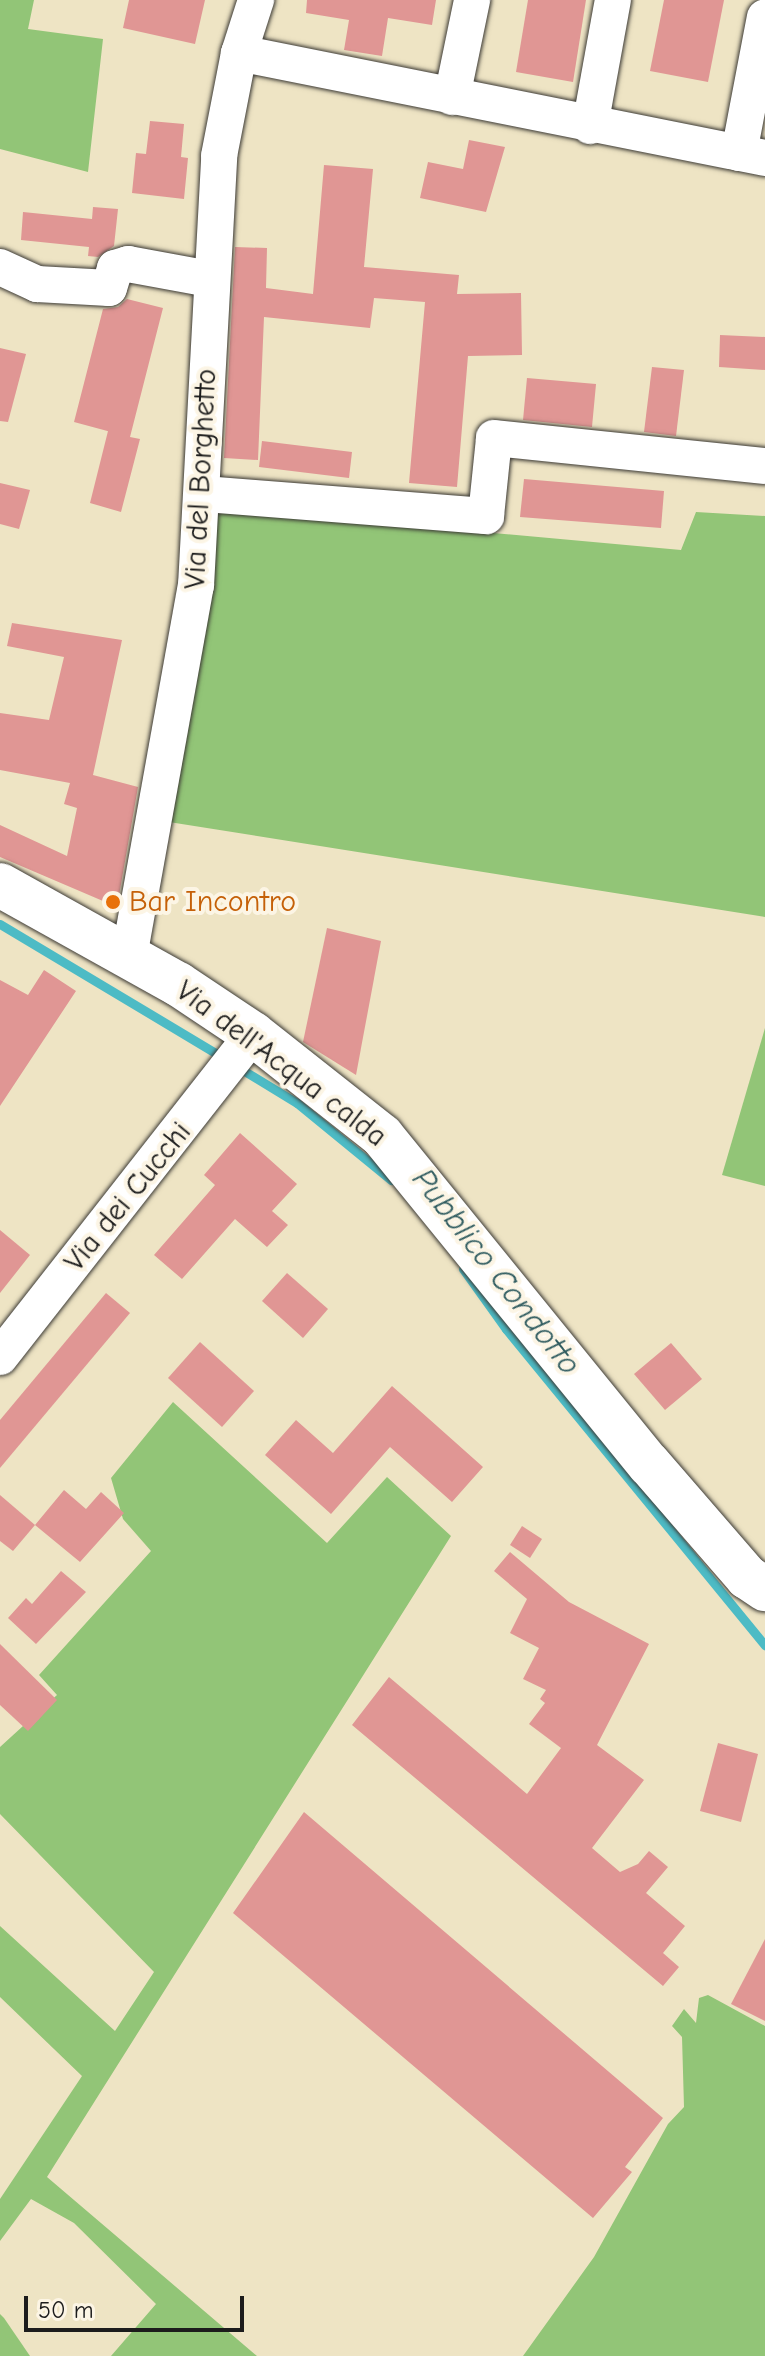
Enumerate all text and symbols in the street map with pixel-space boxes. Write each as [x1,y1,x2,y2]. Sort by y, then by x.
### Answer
street label: Via del Borghetto [177,368,225,590]
place label: Bar Incontro [129,884,296,920]
marker: Bar Incontro [104,893,122,911]
street label: Via dell'Acqua calda [169,973,393,1155]
street label: Via dei Cucchi [57,1115,199,1279]
water label: Pubblico Condotto [404,1161,588,1383]
scale bar [28,2280,248,2330]
text: 50 m [38,2296,94,2324]

